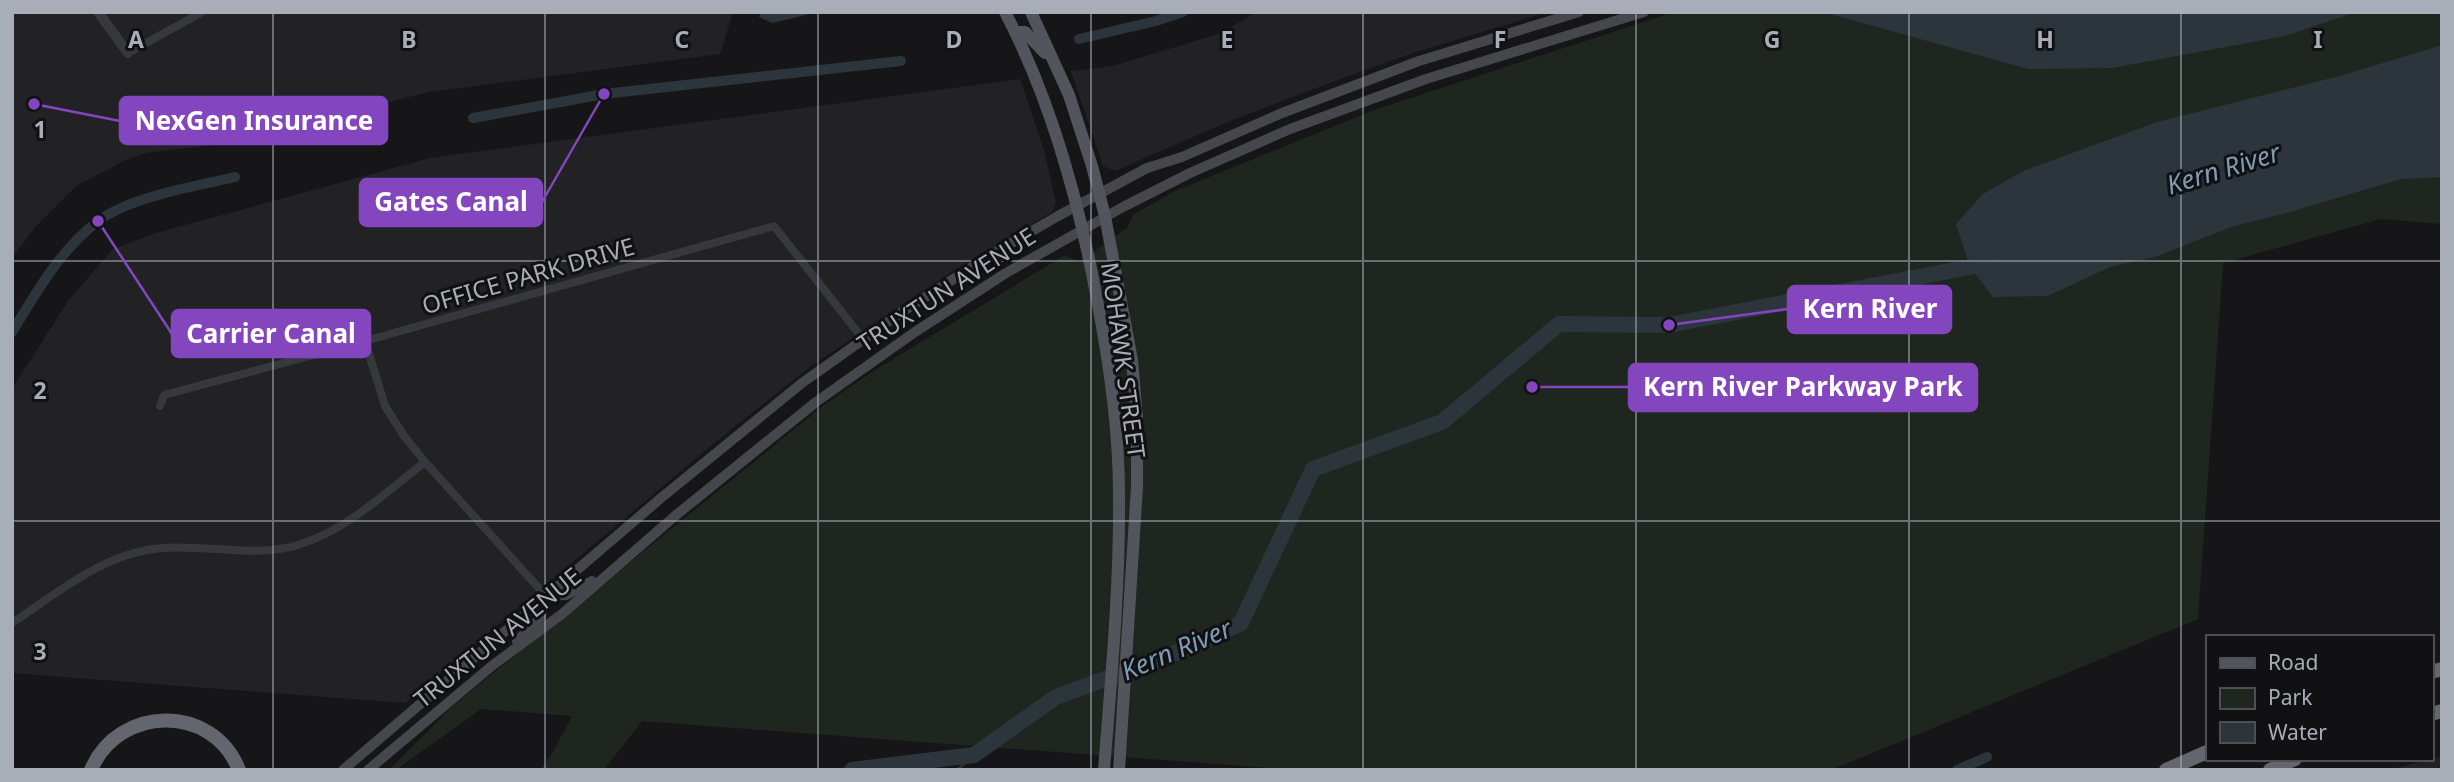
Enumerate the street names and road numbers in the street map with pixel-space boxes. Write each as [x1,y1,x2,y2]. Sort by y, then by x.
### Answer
street label: TRUXTUN AVENUE [850,219,1042,359]
street label: OFFICE PARK DRIVE [418,229,638,321]
street label: MOHAWK STREET [1094,260,1154,461]
street label: TRUXTUN AVENUE [406,559,588,715]

